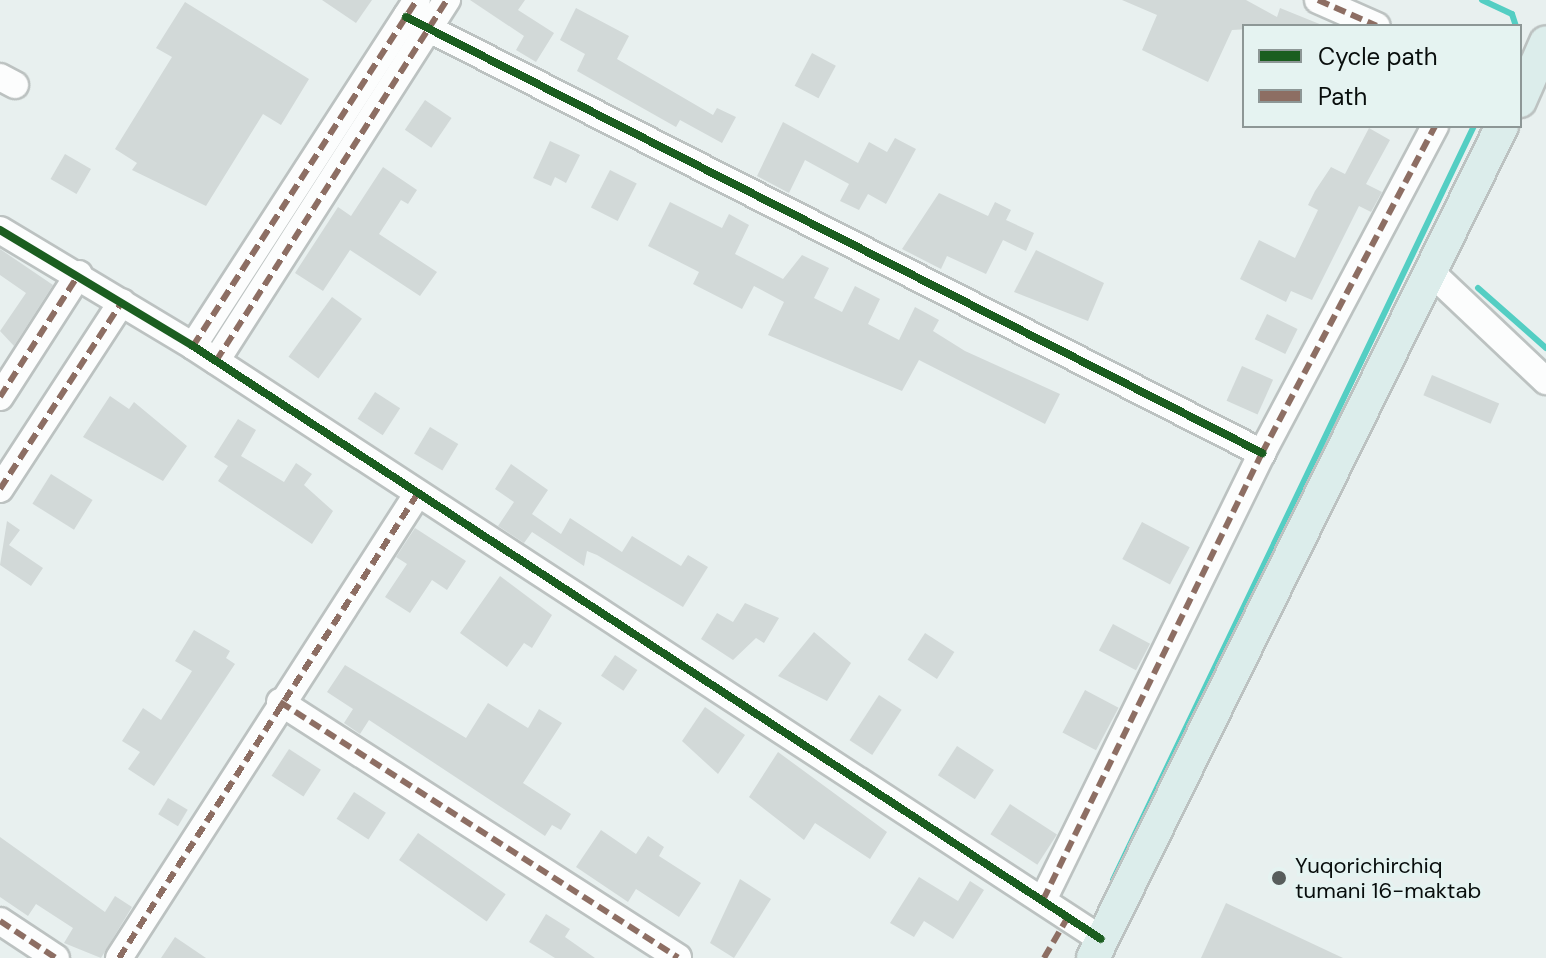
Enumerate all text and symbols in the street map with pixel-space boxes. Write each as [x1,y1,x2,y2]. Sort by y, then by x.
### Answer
legend [1242,24,1522,128]
text: Cycle path [1318,41,1437,72]
text: Path [1318,81,1367,112]
place label: Yuqorichirchiq tumani 16-maktab [1295,852,1481,904]
marker: Yuqorichirchiq tumani 16-maktab [1270,869,1288,887]

